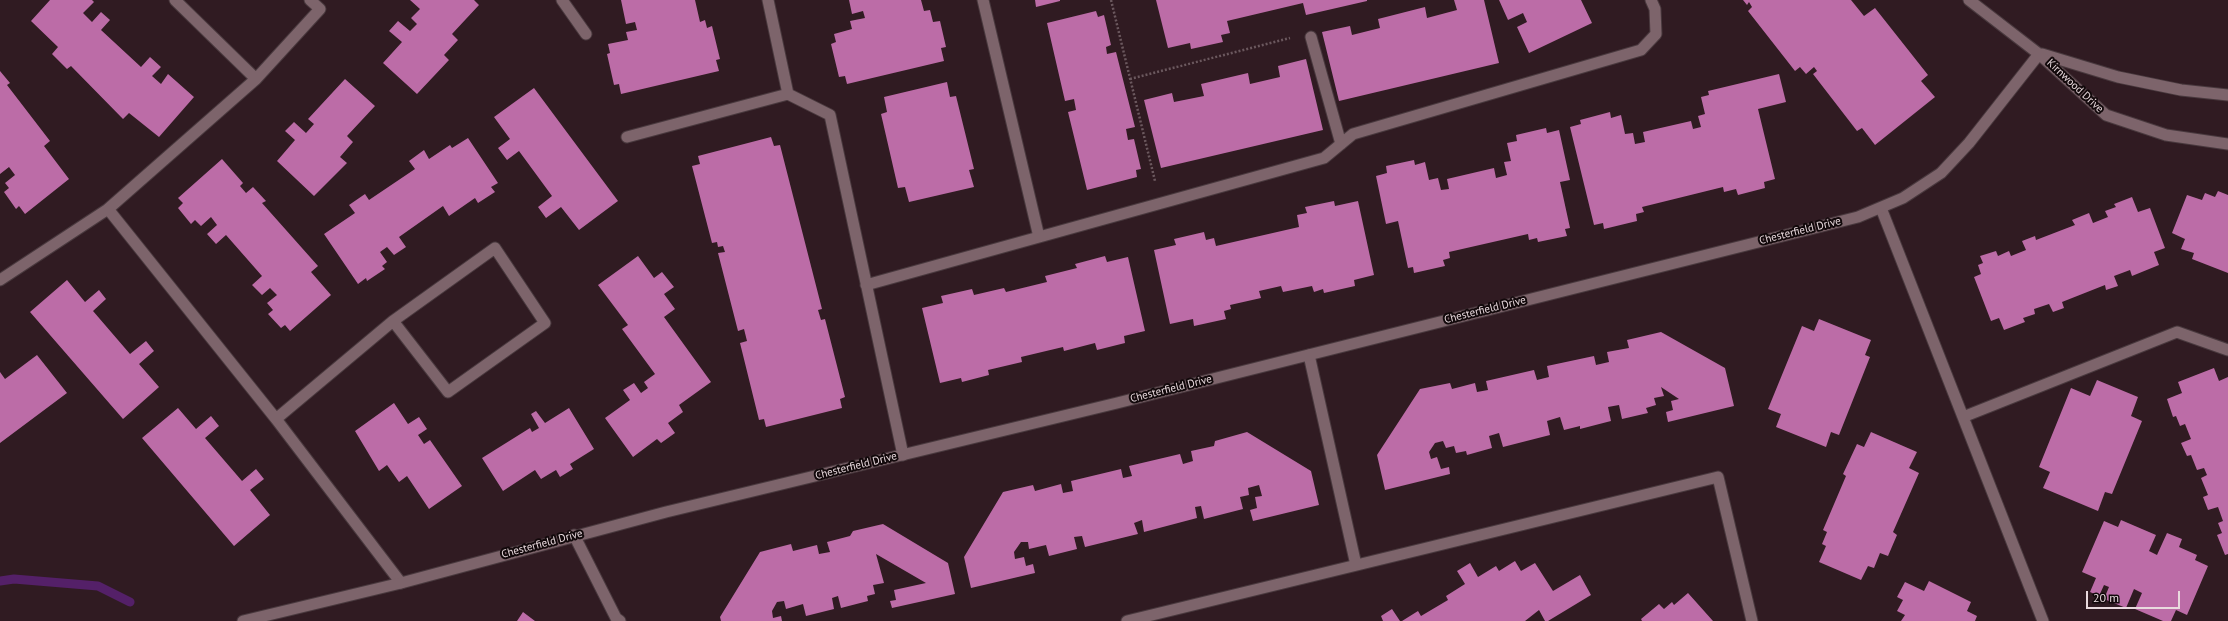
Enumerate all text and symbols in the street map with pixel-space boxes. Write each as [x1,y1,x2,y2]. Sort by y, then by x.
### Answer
street label: Kirnwood Drive [2044,56,2106,116]
street label: Chesterfield Drive [1758,214,1842,248]
street label: Chesterfield Drive [1443,293,1527,327]
street label: Chesterfield Drive [1129,372,1213,406]
street label: Chesterfield Drive [814,449,898,483]
street label: Chesterfield Drive [500,527,584,561]
scale bar [2088,583,2182,609]
text: 20 m [2093,590,2119,605]

